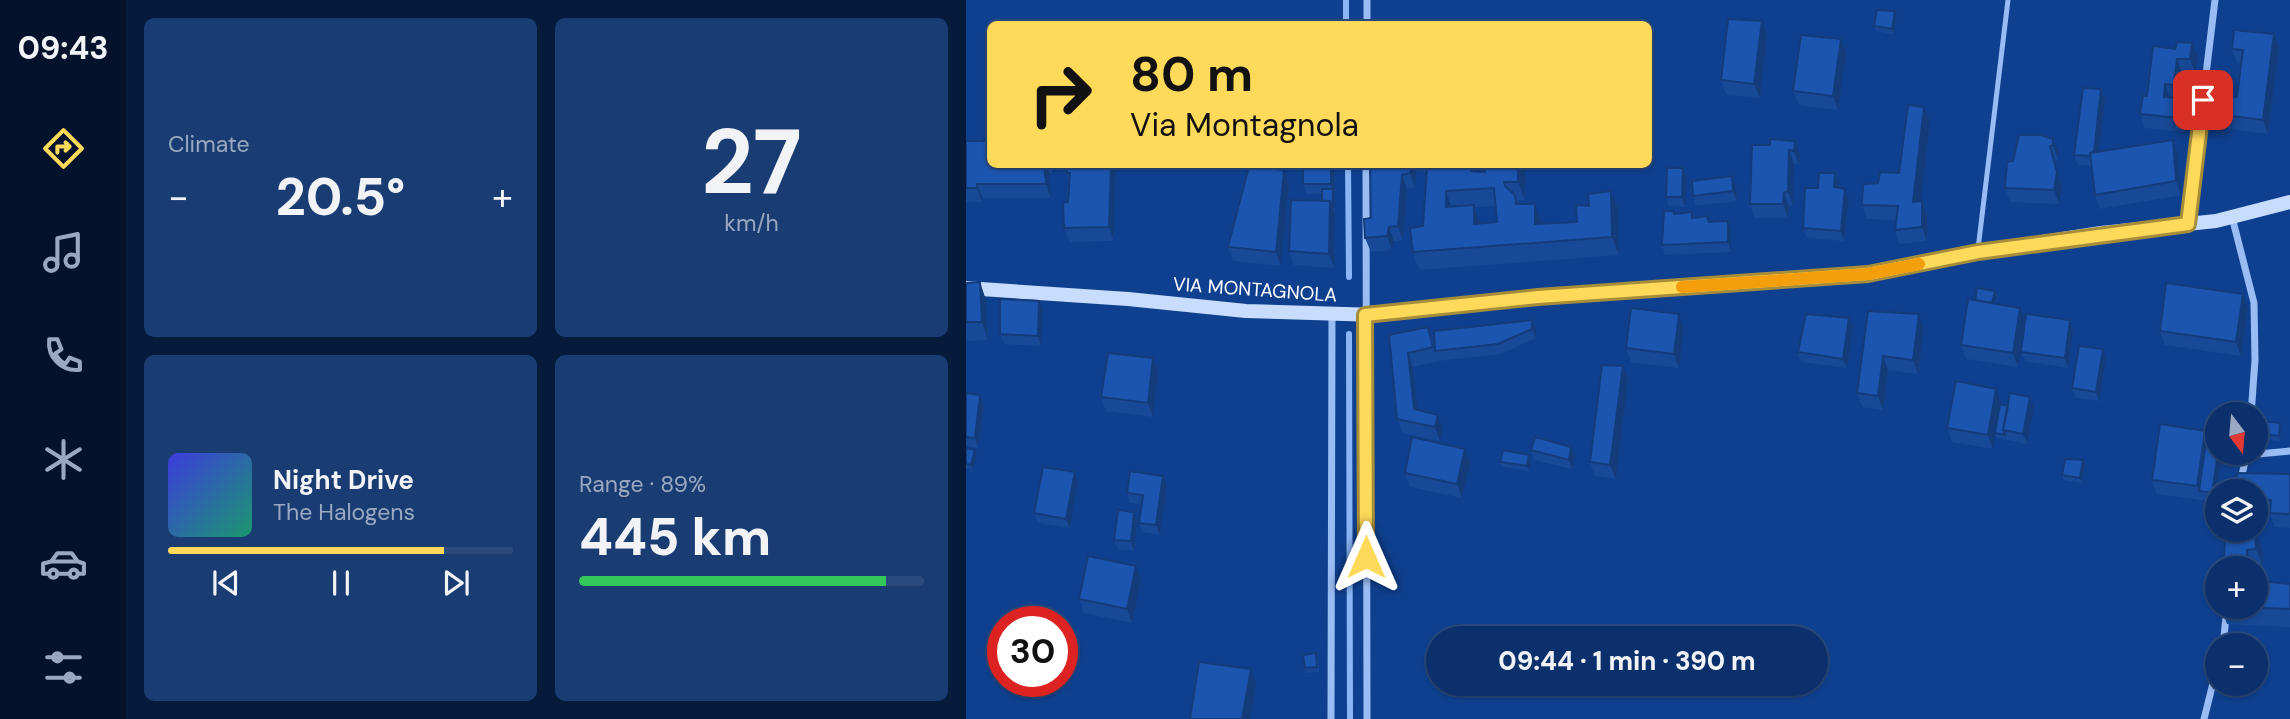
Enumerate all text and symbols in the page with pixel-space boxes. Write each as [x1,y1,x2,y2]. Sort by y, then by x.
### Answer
text: 09:43 [17,27,109,69]
text: 80 m [1130,42,1253,106]
icon: right [1015,49,1106,140]
pin [2173,70,2233,130]
icon: arrive [2184,81,2222,119]
text: 27 [701,103,802,221]
text: Via Montagnola [1130,104,1359,146]
icon: directions [39,124,88,173]
text: Climate [168,129,250,159]
text: 20.5° [276,163,405,231]
text: − [168,172,189,222]
text: + [492,172,513,222]
text: km/h [724,208,779,238]
icon: music [39,228,88,277]
street label: VIA MONTAGNOLA [1172,271,1338,308]
icon: phone [39,331,88,380]
north arrow [2205,402,2268,466]
map controls [2205,402,2268,696]
icon: climate [39,435,88,484]
text: Night Drive [273,463,414,497]
text: Range · 89% [579,469,706,499]
button: layers [2205,479,2268,542]
text: The Halogens [273,497,415,527]
text: 445 km [579,503,771,571]
position arrow [1329,520,1403,594]
icon: car [39,539,88,588]
button: + [2205,556,2268,619]
icon: previous [207,564,245,602]
icon: pause [322,564,360,602]
icon: next [437,564,475,602]
speed limit sign: 30 [987,606,1078,697]
button: − [2205,633,2268,696]
icon: filters [39,643,88,692]
text: 09:44 · 1 min · 390 m [1498,644,1756,678]

